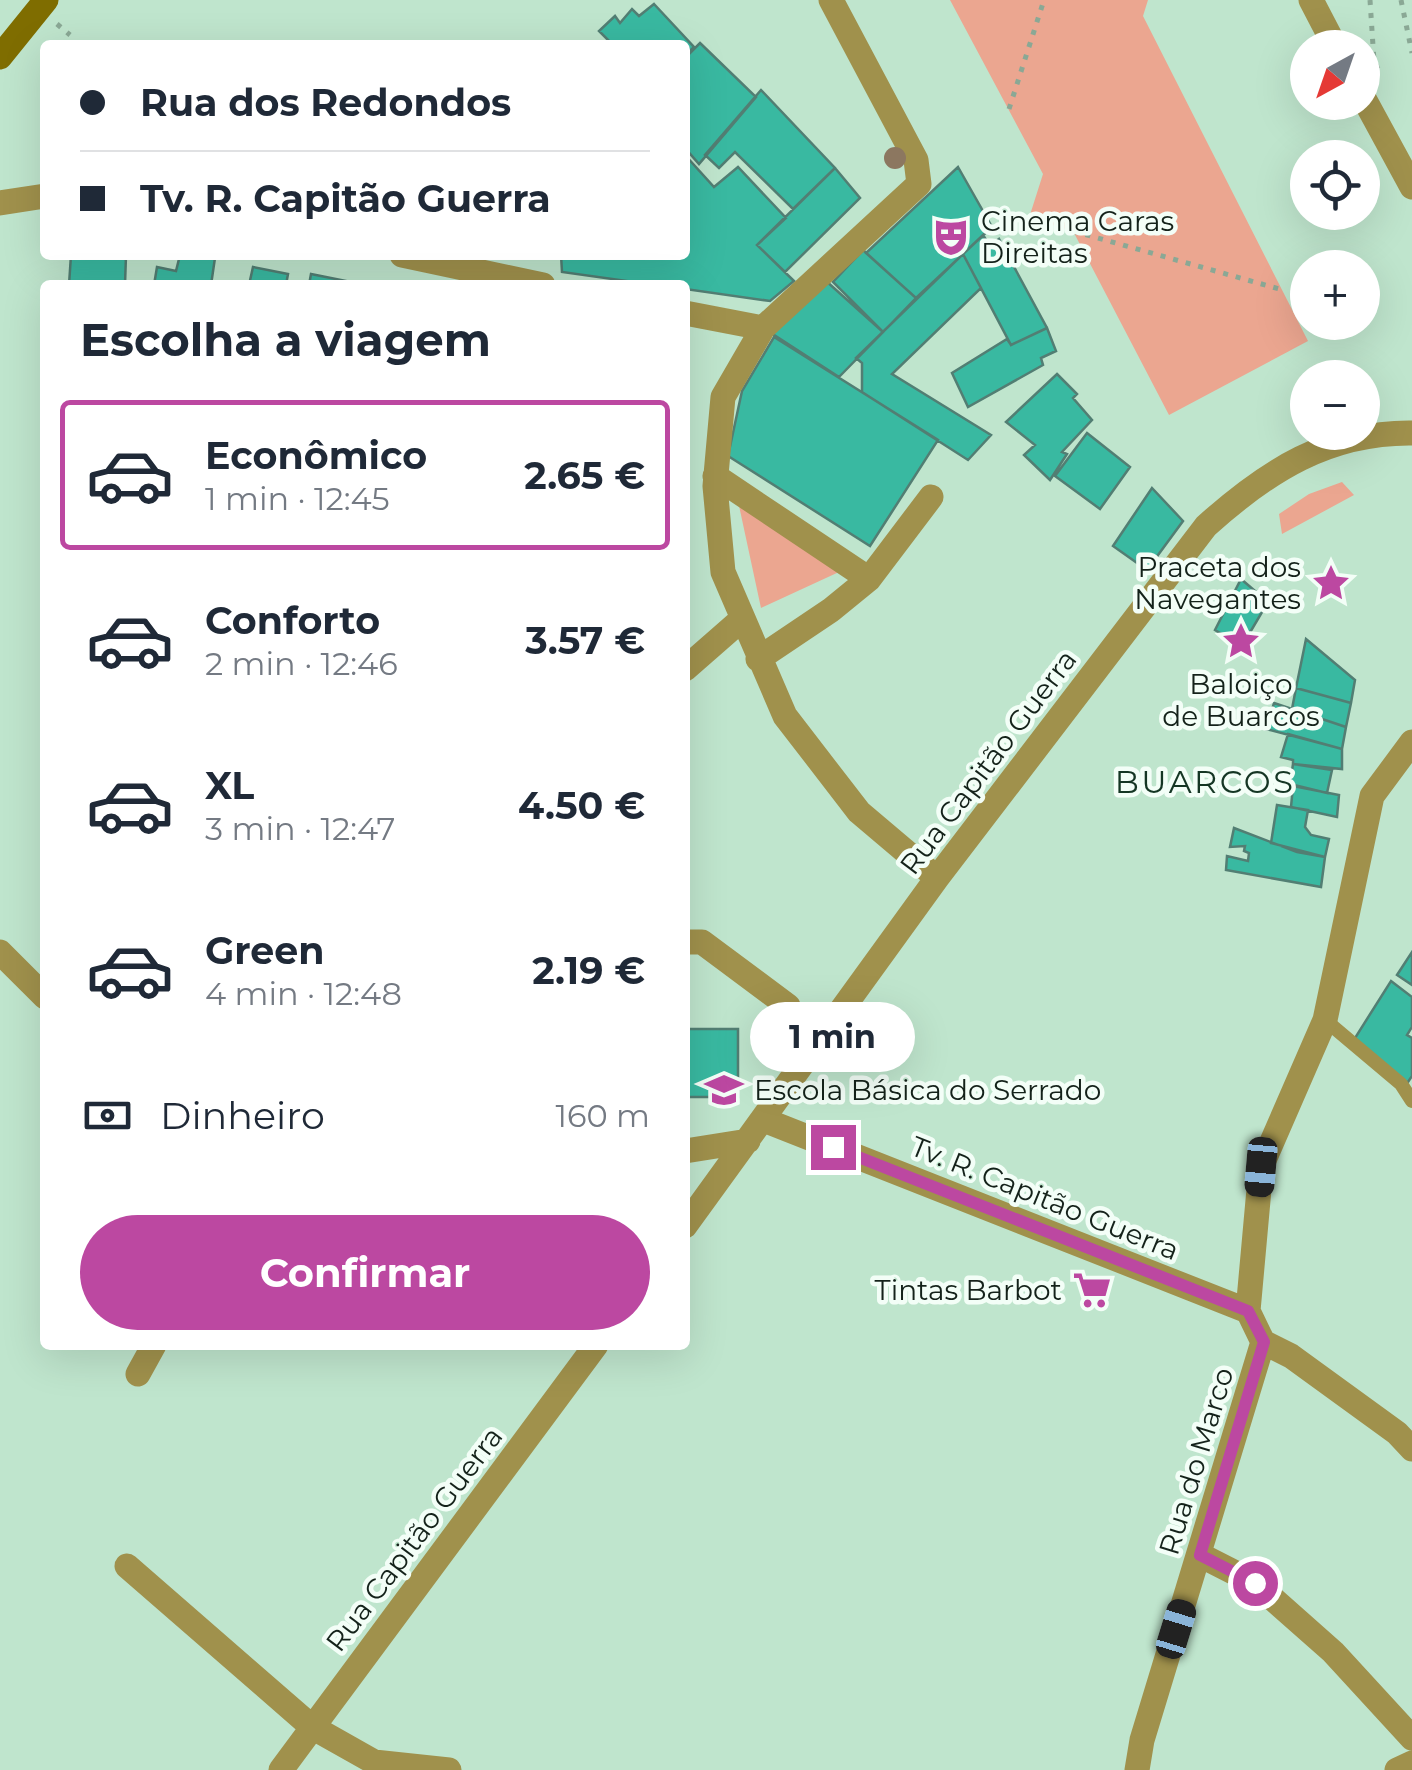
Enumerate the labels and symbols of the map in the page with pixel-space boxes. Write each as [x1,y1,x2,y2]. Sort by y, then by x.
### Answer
north arrow [1290,30,1380,120]
place label: Cinema Caras Direitas [981,204,1174,270]
theatre icon: Cinema Caras Direitas [930,216,972,258]
place label: Praceta dos Navegantes [1134,550,1301,616]
place icon: Praceta dos Navegantes [1310,562,1352,604]
place icon: Baloiço de Buarcos [1220,620,1262,662]
street label: Rua Capitão Guerra [892,643,1084,881]
place label: Baloiço de Buarcos [1162,667,1320,733]
district label: BUARCOS [1115,762,1295,801]
callout: 1 min [750,1002,916,1072]
school or university icon: Escola Básica do Serrado [703,1069,745,1111]
place label: Escola Básica do Serrado [754,1073,1101,1107]
route end [811,1125,856,1170]
street label: Tv. R. Capitão Guerra [906,1129,1184,1267]
car [1243,1136,1279,1198]
supermarket icon: Tintas Barbot [1071,1269,1113,1311]
place label: Tintas Barbot [875,1273,1062,1307]
street label: Rua do Marco [1151,1363,1241,1559]
street label: Rua Capitão Guerra [318,1420,510,1658]
route start [1233,1561,1278,1606]
car [1153,1596,1199,1662]

